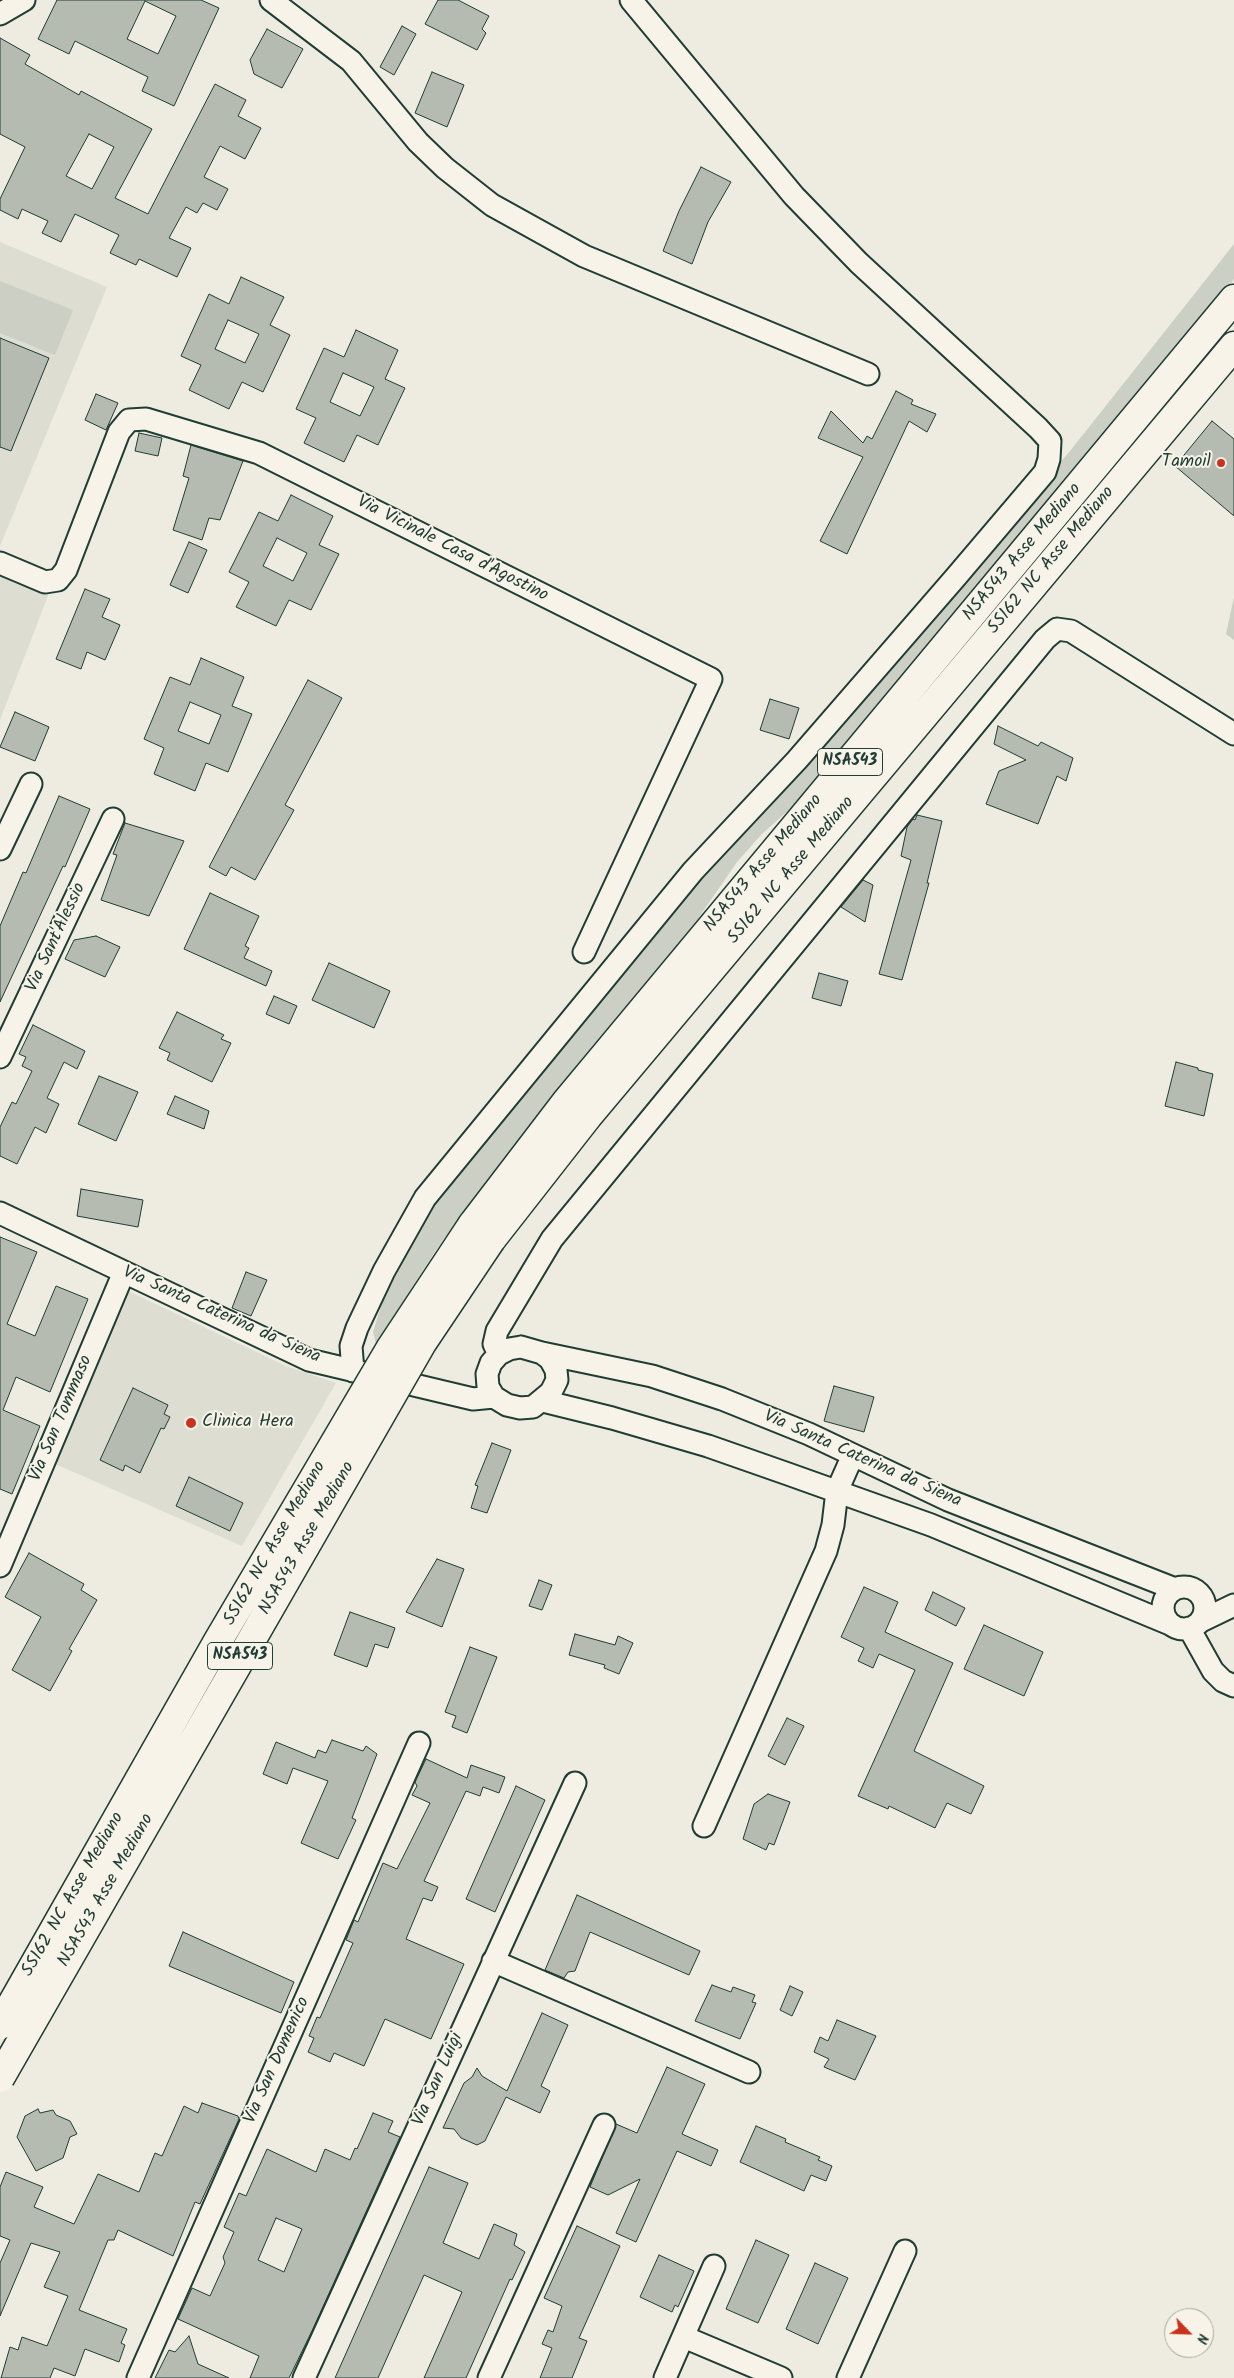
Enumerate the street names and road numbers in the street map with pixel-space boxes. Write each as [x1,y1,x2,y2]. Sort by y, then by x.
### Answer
street label: NSA543 Asse Mediano [959,480,1087,626]
street label: SS162 NC Asse Mediano [984,483,1120,639]
street label: Via Vicinale Casa d'Agostino [353,492,551,608]
road number: NSA543 [818,749,882,776]
street label: NSA543 Asse Mediano [700,791,828,937]
street label: SS162 NC Asse Mediano [724,793,860,949]
street label: Via Sant'Alessio [22,880,92,996]
street label: Via Santa Caterina da Siena [119,1263,323,1369]
street label: Via San Tommaso [26,1353,98,1485]
street label: Via Santa Caterina da Siena [760,1407,964,1513]
street label: SS162 NC Asse Mediano [220,1458,332,1630]
street label: NSA543 Asse Mediano [255,1459,361,1619]
road number: NSA543 [208,1642,272,1670]
street label: SS162 NC Asse Mediano [18,1809,130,1981]
street label: NSA543 Asse Mediano [54,1811,160,1971]
street label: Via San Domenico [240,1994,316,2128]
street label: Via San Luigi [409,2030,469,2130]

